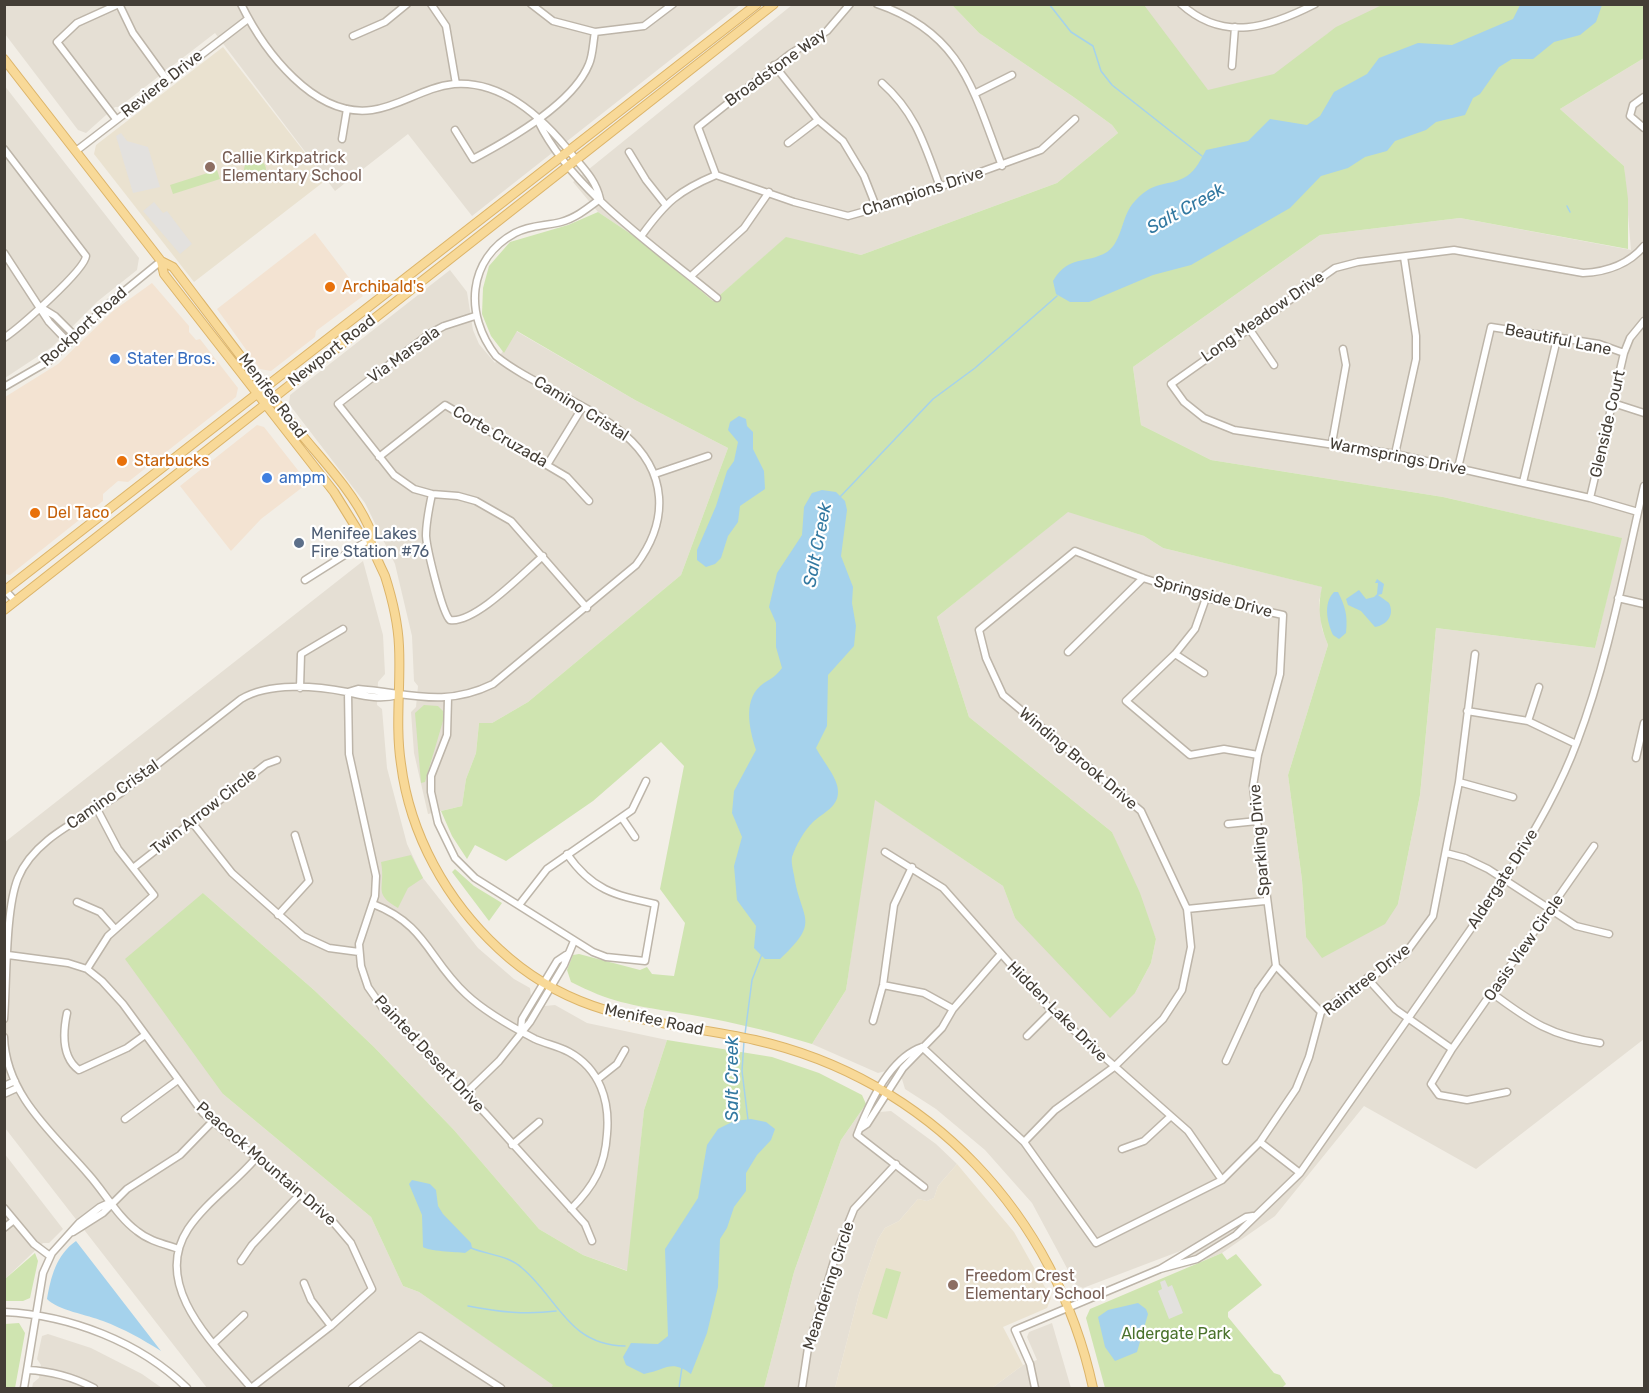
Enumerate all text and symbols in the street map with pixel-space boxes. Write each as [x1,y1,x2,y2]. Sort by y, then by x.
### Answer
street label: Broadstone Way [722,25,830,111]
street label: Reviere Drive [117,46,207,122]
place label: Callie Kirkpatrick Elementary School [222,148,362,186]
marker: Callie Kirkpatrick Elementary School [203,160,217,174]
street label: Champions Drive [860,163,986,221]
water label: Salt Creek [1143,179,1229,239]
street label: Long Meadow Drive [1198,267,1328,367]
place label: Archibald's [342,277,424,297]
marker: Archibald's [323,280,337,294]
street label: Rockport Road [37,283,131,371]
street label: Newport Road [284,311,380,391]
street label: Beautiful Lane [1503,320,1613,360]
street label: Via Marsala [364,322,444,388]
place label: Stater Bros. [127,349,215,369]
street label: Menifee Road [234,350,310,442]
marker: Stater Bros. [108,352,122,366]
street label: Glenside Court [1586,368,1630,480]
street label: Camino Cristal [530,372,632,446]
street label: Corte Cruzada [449,402,551,472]
street label: Warmsprings Drive [1328,434,1468,480]
place label: Starbucks [134,451,209,471]
marker: Starbucks [115,454,129,468]
place label: ampm [279,468,326,488]
marker: ampm [260,471,274,485]
water label: Salt Creek [799,501,837,589]
place label: Del Taco [47,503,109,523]
marker: Del Taco [28,506,42,520]
place label: Menifee Lakes Fire Station #76 [311,524,429,562]
marker: Menifee Lakes Fire Station #76 [292,536,306,550]
street label: Springside Drive [1152,572,1274,622]
street label: Winding Brook Drive [1015,704,1141,814]
street label: Camino Cristal [63,756,163,834]
street label: Twin Arrow Circle [147,765,261,859]
street label: Sparkling Drive [1246,783,1274,897]
street label: Aldergate Drive [1464,826,1542,932]
street label: Oasis View Circle [1480,891,1568,1005]
street label: Raintree Drive [1320,940,1414,1020]
street label: Hidden Lake Drive [1003,958,1111,1066]
street label: Painted Desert Drive [370,992,488,1116]
street label: Menifee Road [603,1000,705,1040]
water label: Salt Creek [722,1036,744,1122]
street label: Peacock Mountain Drive [192,1098,340,1230]
street label: Meandering Circle [799,1219,859,1353]
place label: Freedom Crest Elementary School [965,1266,1105,1304]
marker: Freedom Crest Elementary School [946,1278,960,1292]
park label: Aldergate Park [1121,1324,1231,1344]

